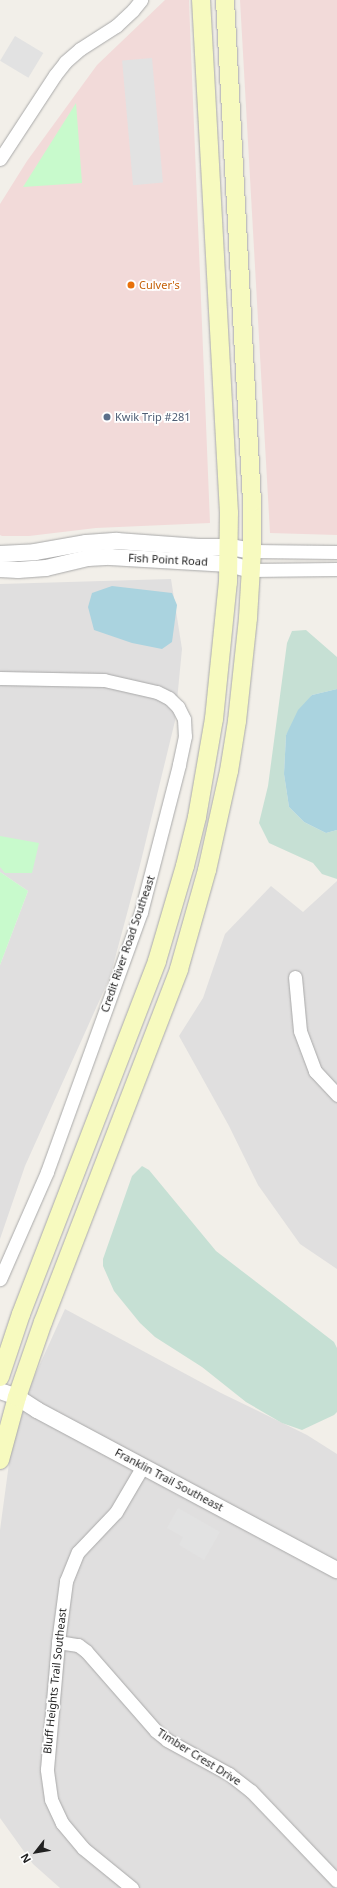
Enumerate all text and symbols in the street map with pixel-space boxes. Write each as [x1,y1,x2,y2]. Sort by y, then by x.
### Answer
place label: Culver's [139,278,180,292]
marker: Culver's [126,280,136,290]
place label: Kwik Trip #281 [115,410,191,424]
marker: Kwik Trip #281 [102,412,112,422]
street label: Fish Point Road [128,551,208,569]
street label: Credit River Road Southeast [98,874,158,1014]
street label: Franklin Trail Southeast [113,1446,225,1514]
street label: Bluff Heights Trail Southeast [41,1607,69,1755]
street label: Timber Crest Drive [155,1726,243,1788]
north arrow [16,1832,56,1872]
text: N [17,1851,34,1866]

